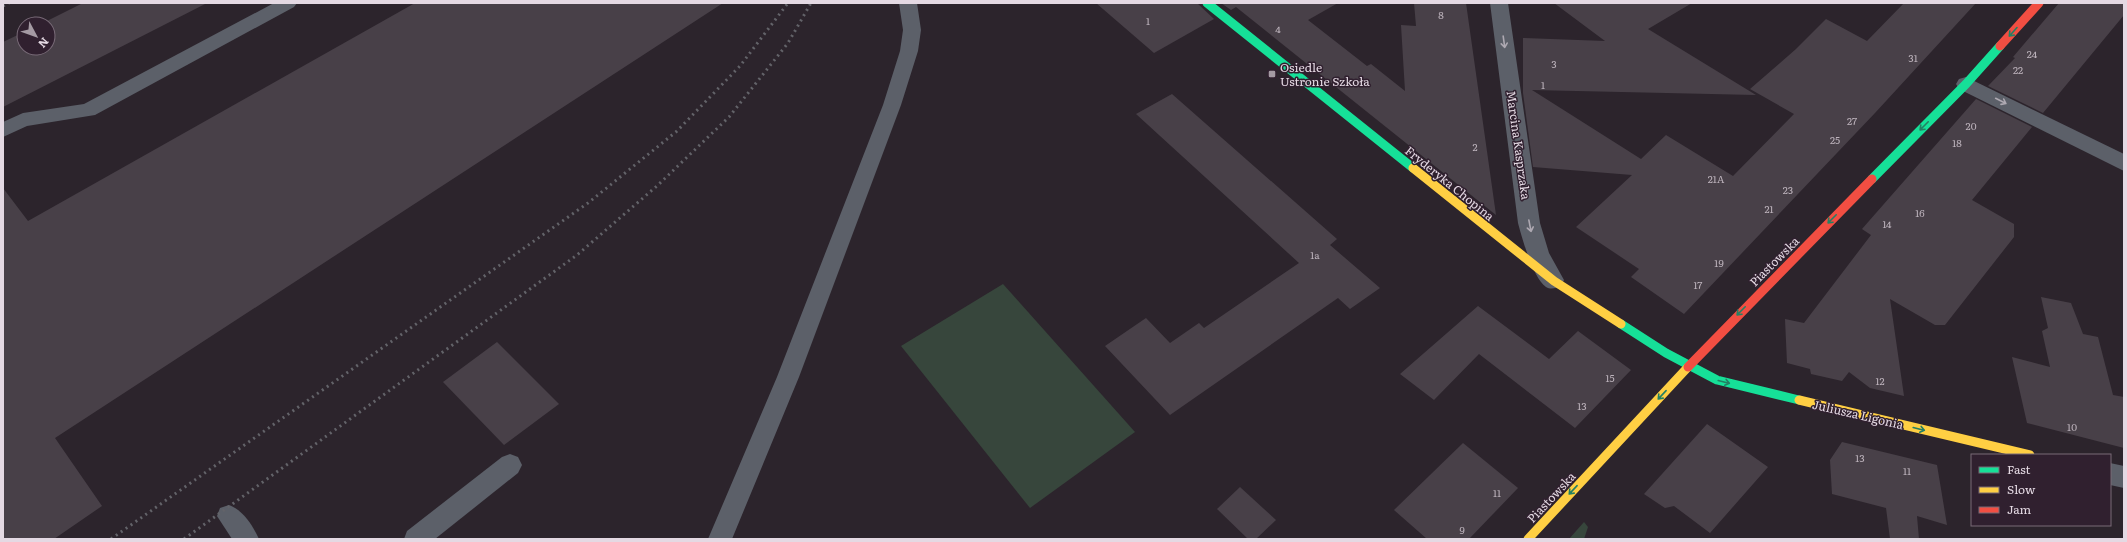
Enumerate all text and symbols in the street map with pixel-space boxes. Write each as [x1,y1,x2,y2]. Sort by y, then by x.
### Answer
house number: 8 [1438,7,1444,22]
house number: 1 [1146,13,1150,28]
north arrow [16,16,56,56]
house number: 4 [1275,21,1281,36]
one-way arrow [2009,27,2018,37]
text: N [35,34,53,52]
one-way arrow [1500,35,1508,48]
house number: 24 [2027,46,2038,61]
house number: 31 [1908,50,1918,65]
house number: 3 [1551,56,1557,71]
place label: Osiedle Ustronie Szkoła [1280,58,1370,90]
house number: 22 [2013,62,2023,77]
marker: Osiedle Ustronie Szkoła [1267,69,1277,79]
house number: 1 [1541,77,1545,92]
street label: Marcina Kasprzaka [1502,89,1536,201]
one-way arrow [1995,98,2007,105]
house number: 27 [1847,113,1857,128]
house number: 20 [1966,118,1977,133]
one-way arrow [1919,121,1929,131]
house number: 25 [1830,132,1840,147]
house number: 18 [1952,135,1962,150]
house number: 2 [1472,139,1478,154]
street label: Fryderyka Chopina [1402,141,1499,225]
house number: 21A [1708,171,1725,186]
house number: 23 [1783,182,1793,197]
house number: 21 [1764,201,1774,216]
house number: 16 [1915,205,1925,220]
one-way arrow [1828,214,1837,224]
house number: 14 [1882,216,1892,231]
one-way arrow [1526,219,1534,232]
street label: Piastowska [1745,232,1803,290]
house number: 1a [1310,247,1320,262]
house number: 19 [1714,255,1724,270]
house number: 17 [1694,277,1702,292]
one-way arrow [1736,306,1746,316]
house number: 15 [1605,370,1615,385]
house number: 12 [1875,373,1885,388]
one-way arrow [1718,378,1731,386]
one-way arrow [1657,390,1667,400]
street label: Juliusza Ligonia [1811,395,1906,433]
house number: 13 [1577,398,1587,413]
house number: 10 [2067,419,2077,434]
one-way arrow [1912,425,1925,433]
house number: 13 [1855,450,1865,465]
legend [1971,454,2111,526]
text: Fast [2007,460,2031,478]
house number: 11 [1903,463,1911,478]
street label: Piastowska [1523,467,1580,527]
text: Slow [2007,480,2036,498]
house number: 11 [1493,485,1501,500]
one-way arrow [1569,485,1578,495]
text: Jam [2007,500,2032,518]
house number: 9 [1459,522,1465,537]

